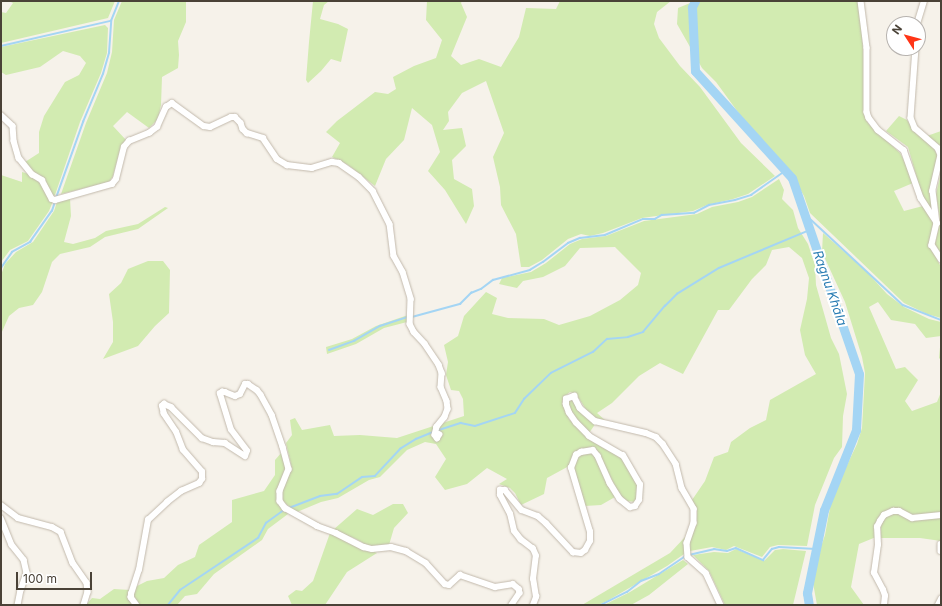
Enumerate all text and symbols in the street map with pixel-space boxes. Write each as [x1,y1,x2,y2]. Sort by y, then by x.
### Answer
north arrow [886,16,926,56]
text: N [889,22,905,37]
water label: Ragnu Khāla [810,248,850,328]
scale bar [18,564,94,590]
text: 100 m [23,571,57,586]

